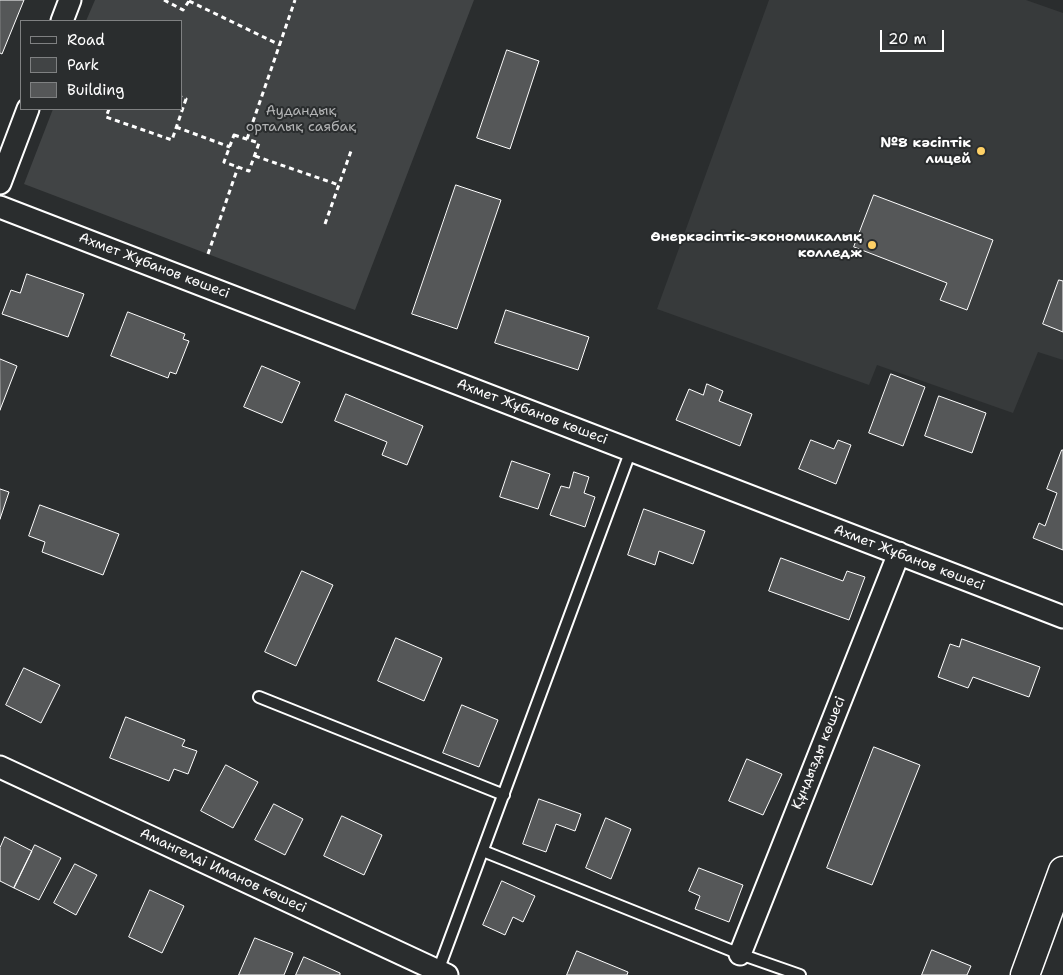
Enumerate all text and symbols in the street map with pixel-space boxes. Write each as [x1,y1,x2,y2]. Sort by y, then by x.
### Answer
legend [20,20,182,110]
scale bar [883,20,947,52]
text: 20 m [888,29,927,49]
text: Road [67,30,105,50]
text: Park [67,55,99,75]
text: Building [67,80,124,100]
park label: Аудандық орталық саябақ [246,103,356,136]
place label: №8 кәсіптік лицей [880,135,971,168]
marker: №8 кәсіптік лицей [975,145,987,157]
street label: Ахмет Жұбанов көшесі [76,229,232,303]
place label: Өнеркәсіптік-экономикалық колледж [650,229,862,262]
marker: Өнеркәсіптік-экономикалық колледж [866,239,878,251]
street label: Ахмет Жұбанов көшесі [454,375,610,449]
street label: Ахмет Жұбанов көшесі [831,521,987,595]
street label: Құндызды көшесі [789,694,849,812]
street label: Амангелді Иманов көшесі [137,825,309,917]

